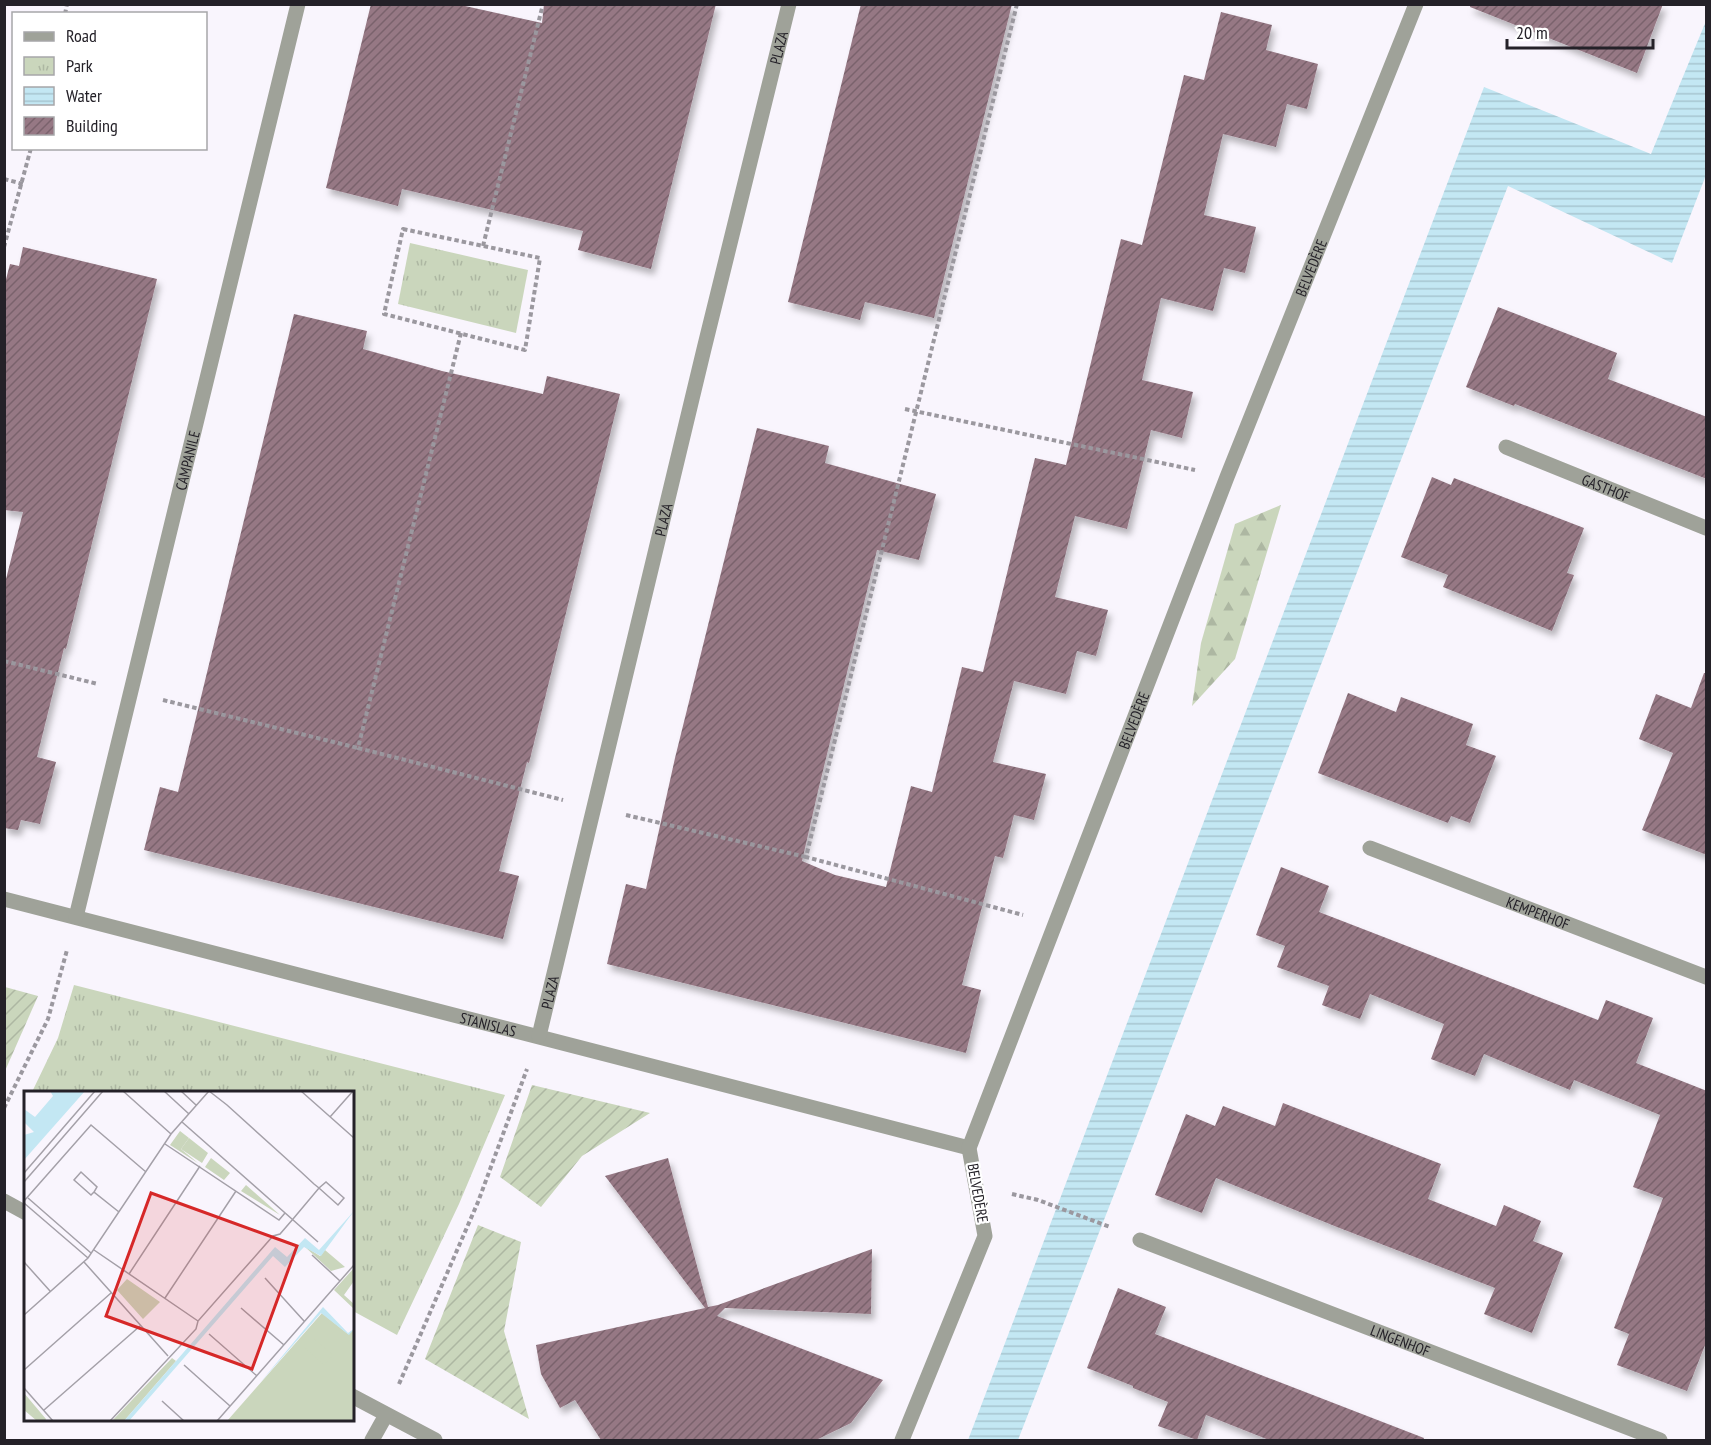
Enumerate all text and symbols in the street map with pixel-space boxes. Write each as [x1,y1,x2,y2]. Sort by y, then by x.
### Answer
legend [12,12,207,150]
scale bar [1507,12,1652,50]
text: 20 m [1516,21,1548,44]
text: Road [66,24,97,47]
street label: PLAZA [765,28,792,66]
text: Park [66,54,93,77]
text: Water [66,84,102,107]
text: Building [66,114,118,137]
street label: BELVEDÈRE [1291,236,1331,299]
street label: CAMPANILE [171,429,203,492]
street label: GASTHOF [1579,469,1633,506]
street label: PLAZA [650,500,676,538]
street label: BELVEDÈRE [1114,689,1153,752]
street label: KEMPERHOF [1504,892,1572,933]
street label: PLAZA [536,973,563,1011]
street label: STANISLAS [458,1008,518,1040]
inset map [24,1091,354,1421]
street label: BELVEDÈRE [963,1162,993,1224]
street label: LINGENHOF [1368,1320,1433,1360]

